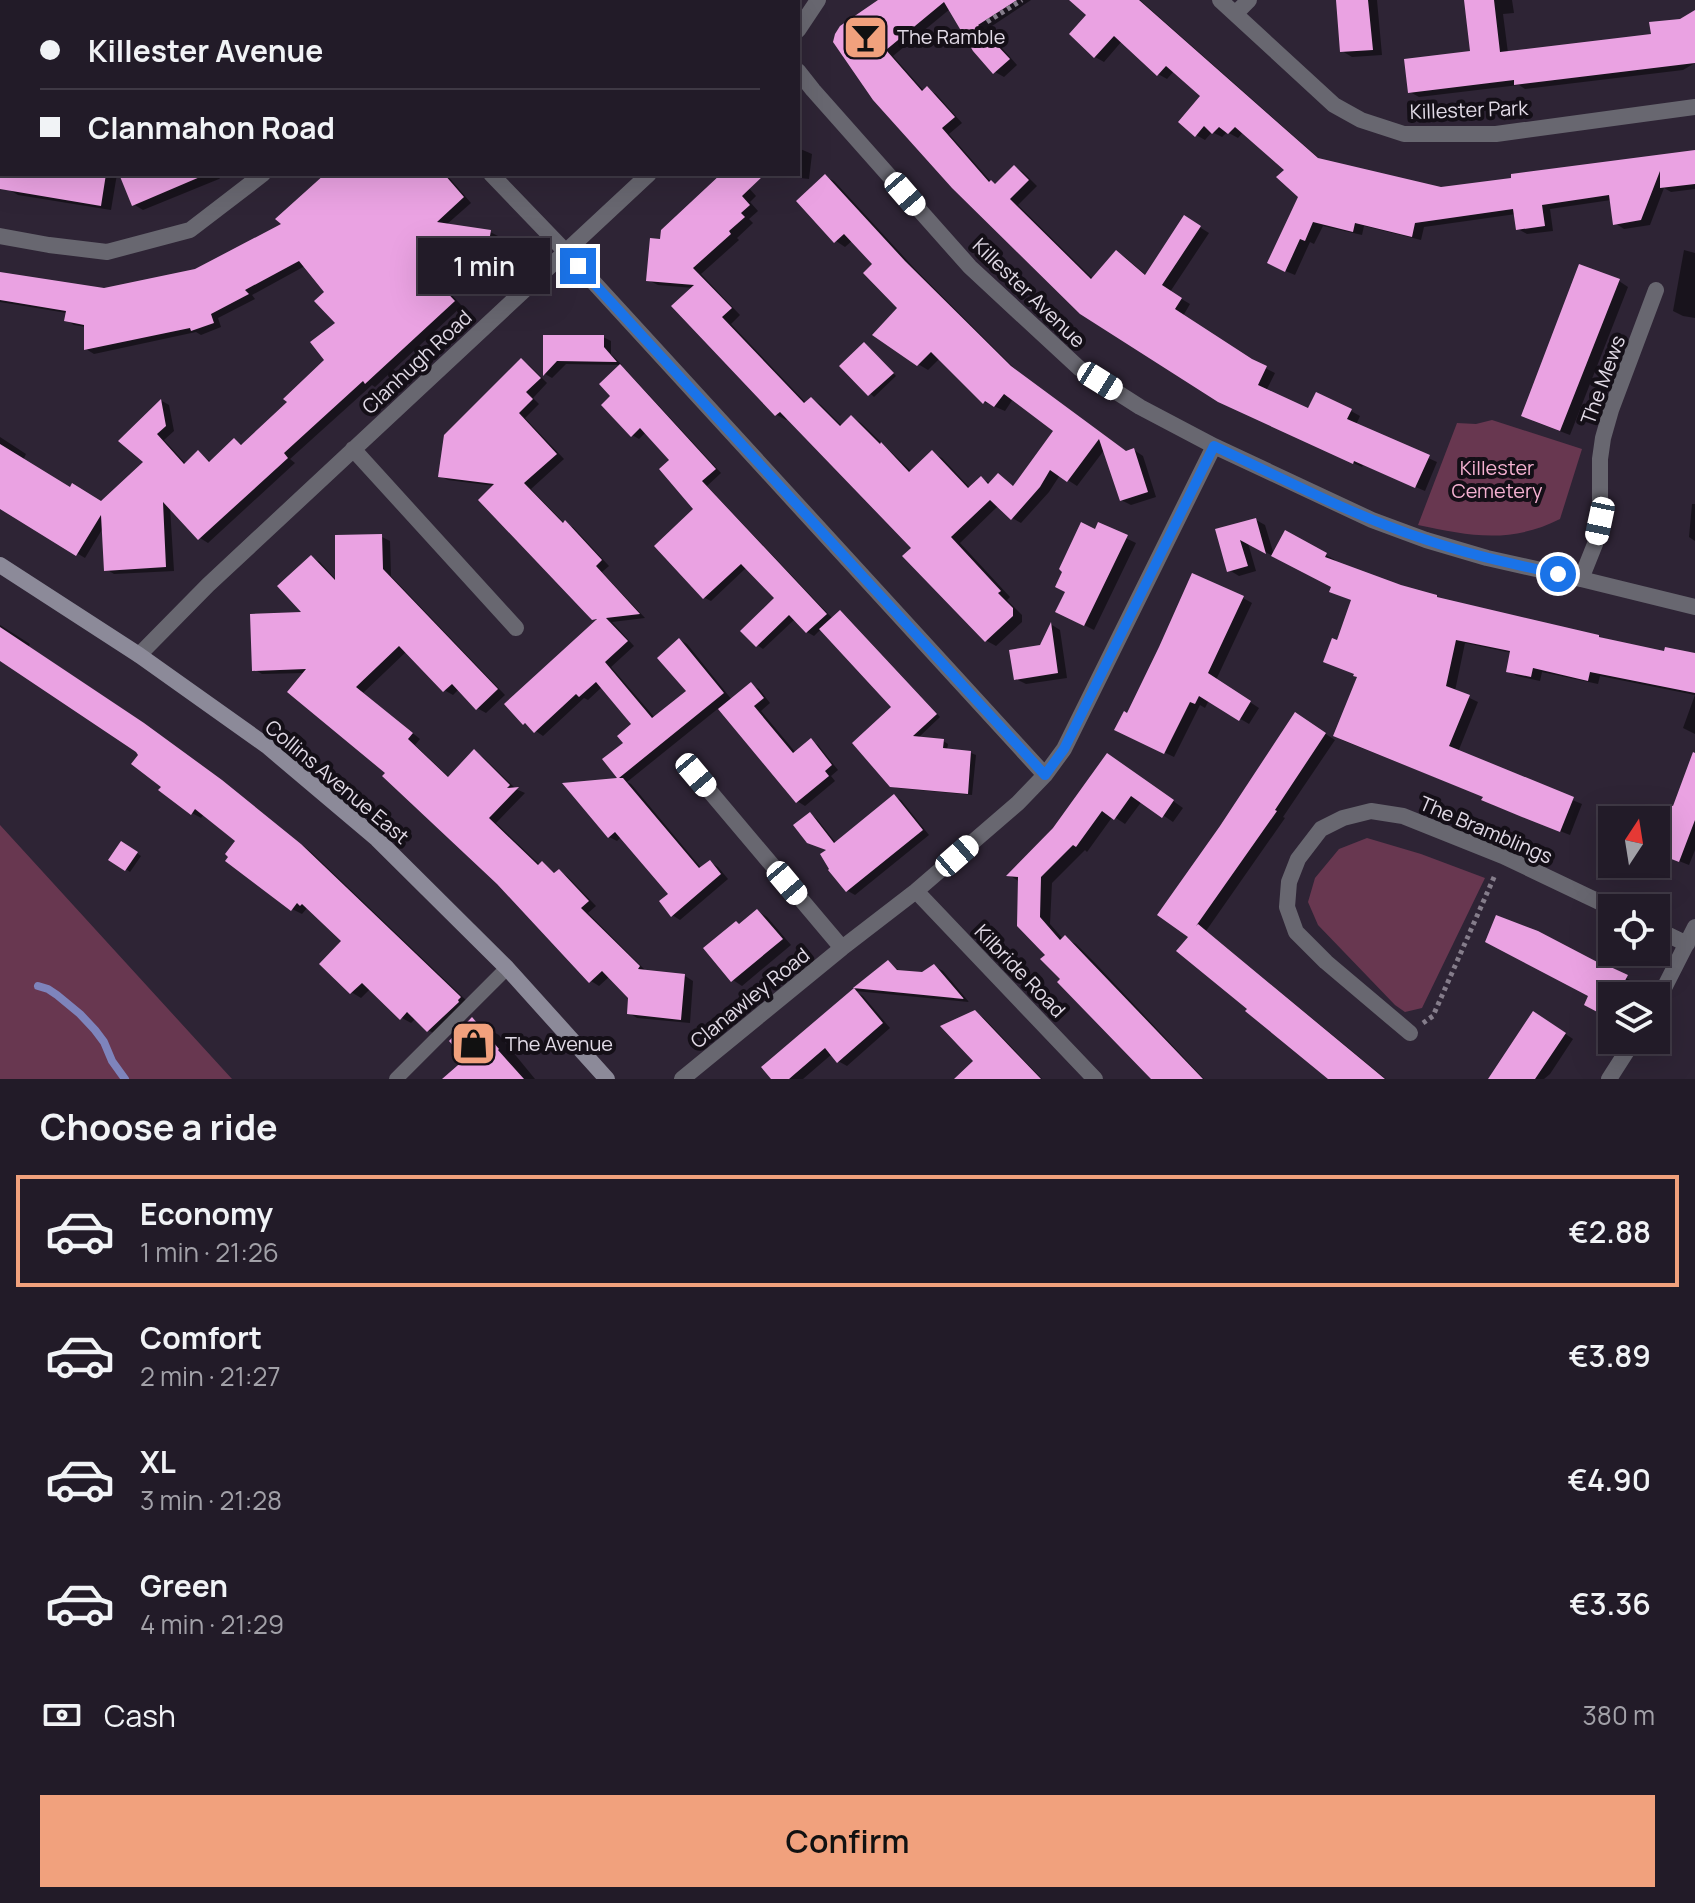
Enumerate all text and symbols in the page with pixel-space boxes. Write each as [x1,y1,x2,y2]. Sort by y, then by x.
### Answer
bar icon: The Ramble [842,13,890,61]
place label: The Ramble [897,23,1005,50]
text: Killester Avenue [88,30,323,71]
street label: Killester Park [1409,94,1530,125]
text: Clanmahon Road [88,107,335,148]
car [880,168,930,220]
street label: Killester Avenue [967,232,1092,353]
callout: 1 min [418,238,550,294]
text: 1 min [453,248,515,284]
route end [560,248,596,284]
street label: Clanhugh Road [356,304,477,420]
street label: The Mews [1574,331,1631,428]
car [1073,358,1127,404]
park label: Killester Cemetery [1451,454,1543,504]
car [1583,495,1617,547]
route start [1540,556,1576,592]
street label: Collins Avenue East [260,713,415,850]
car [671,749,721,801]
street label: The Bramblings [1416,789,1557,870]
north arrow [1598,806,1670,878]
map controls [1598,806,1670,1054]
car [931,831,983,881]
car [762,857,812,909]
button: locate [1598,894,1670,966]
street label: Kilbride Road [969,918,1072,1023]
street label: Clanawley Road [684,941,815,1054]
button: layers [1598,982,1670,1054]
shop icon: The Avenue [450,1020,498,1068]
place label: The Avenue [505,1030,613,1057]
text: Choose a ride [40,1102,278,1151]
text: Economy [140,1193,273,1234]
icon: car [44,1195,116,1267]
text: €2.88 [1569,1211,1651,1252]
text: 1 min · 21:26 [140,1234,279,1270]
text: Comfort [140,1317,262,1358]
icon: car [44,1319,116,1391]
text: €3.89 [1568,1335,1651,1376]
text: 2 min · 21:27 [140,1358,280,1394]
text: XL [140,1441,176,1482]
icon: car [44,1443,116,1515]
text: €4.90 [1567,1459,1651,1500]
text: 3 min · 21:28 [140,1482,282,1518]
text: Green [140,1565,228,1606]
icon: car [44,1567,116,1639]
text: €3.36 [1569,1583,1651,1624]
text: 4 min · 21:29 [140,1606,284,1642]
icon: cash [40,1693,84,1737]
text: Cash [104,1695,176,1736]
text: 380 m [1582,1697,1655,1733]
button: Confirm [40,1795,1655,1887]

